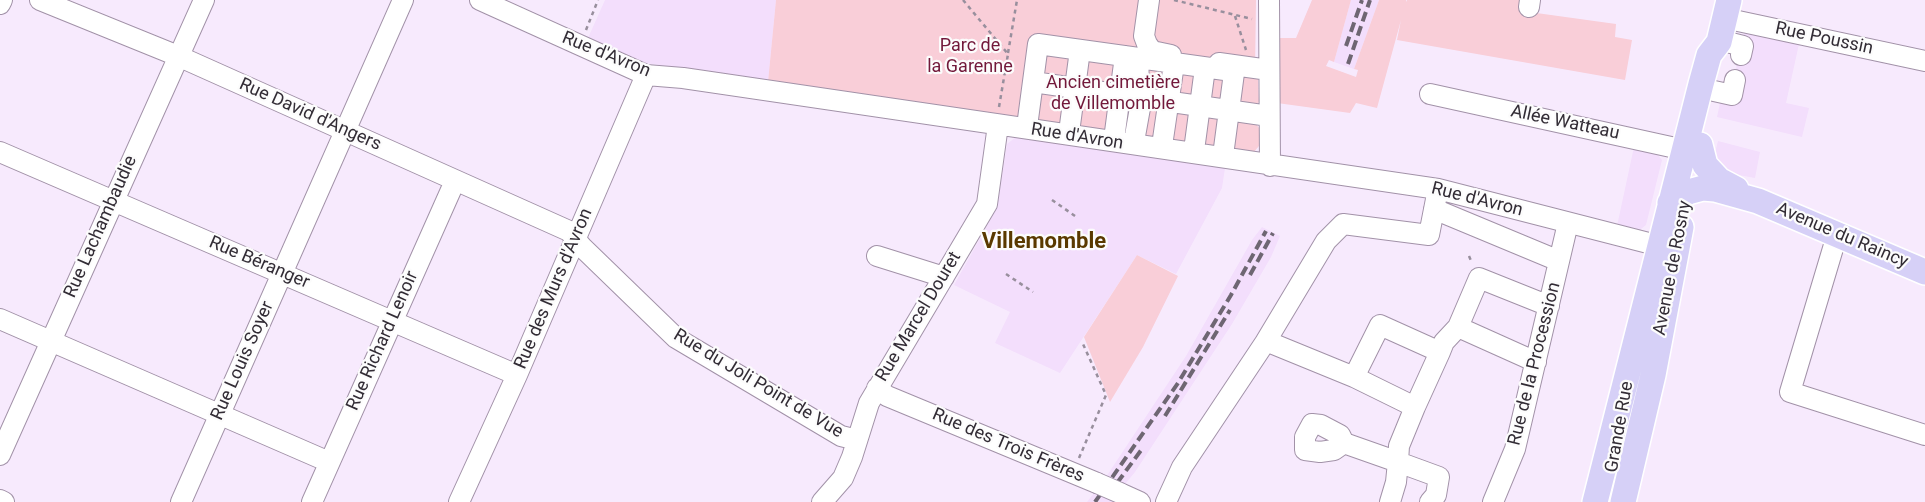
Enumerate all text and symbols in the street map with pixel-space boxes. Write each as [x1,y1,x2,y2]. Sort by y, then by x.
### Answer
street label: Rue Poussin [1773,18,1875,60]
street label: Rue d'Avron [559,27,653,83]
park label: Parc de la Garenne [927,35,1013,78]
park label: Ancien cimetière de Villemomble [1046,72,1180,115]
street label: Rue David d'Angers [236,74,384,156]
street label: Allée Watteau [1509,101,1621,145]
street label: Rue d'Avron [1029,119,1125,155]
street label: Rue Lachambaudie [60,153,142,301]
street label: Rue d'Avron [1429,178,1525,222]
street label: Avenue de Rosny [1649,199,1697,337]
street label: Avenue du Raincy [1773,199,1911,273]
street label: Rue des Murs d'Avron [510,205,598,373]
district label: Villemomble [982,229,1106,255]
street label: Rue Béranger [206,232,312,294]
street label: Rue Marcel Douret [872,248,966,386]
street label: Rue Richard Lenoir [343,268,423,414]
street label: Rue de la Procession [1504,280,1566,448]
street label: Rue Louis Soyer [207,298,279,424]
street label: Rue du Joli Point de Vue [669,325,847,443]
street label: Grande Rue [1601,380,1639,474]
street label: Rue des Trois Frères [929,404,1087,488]

